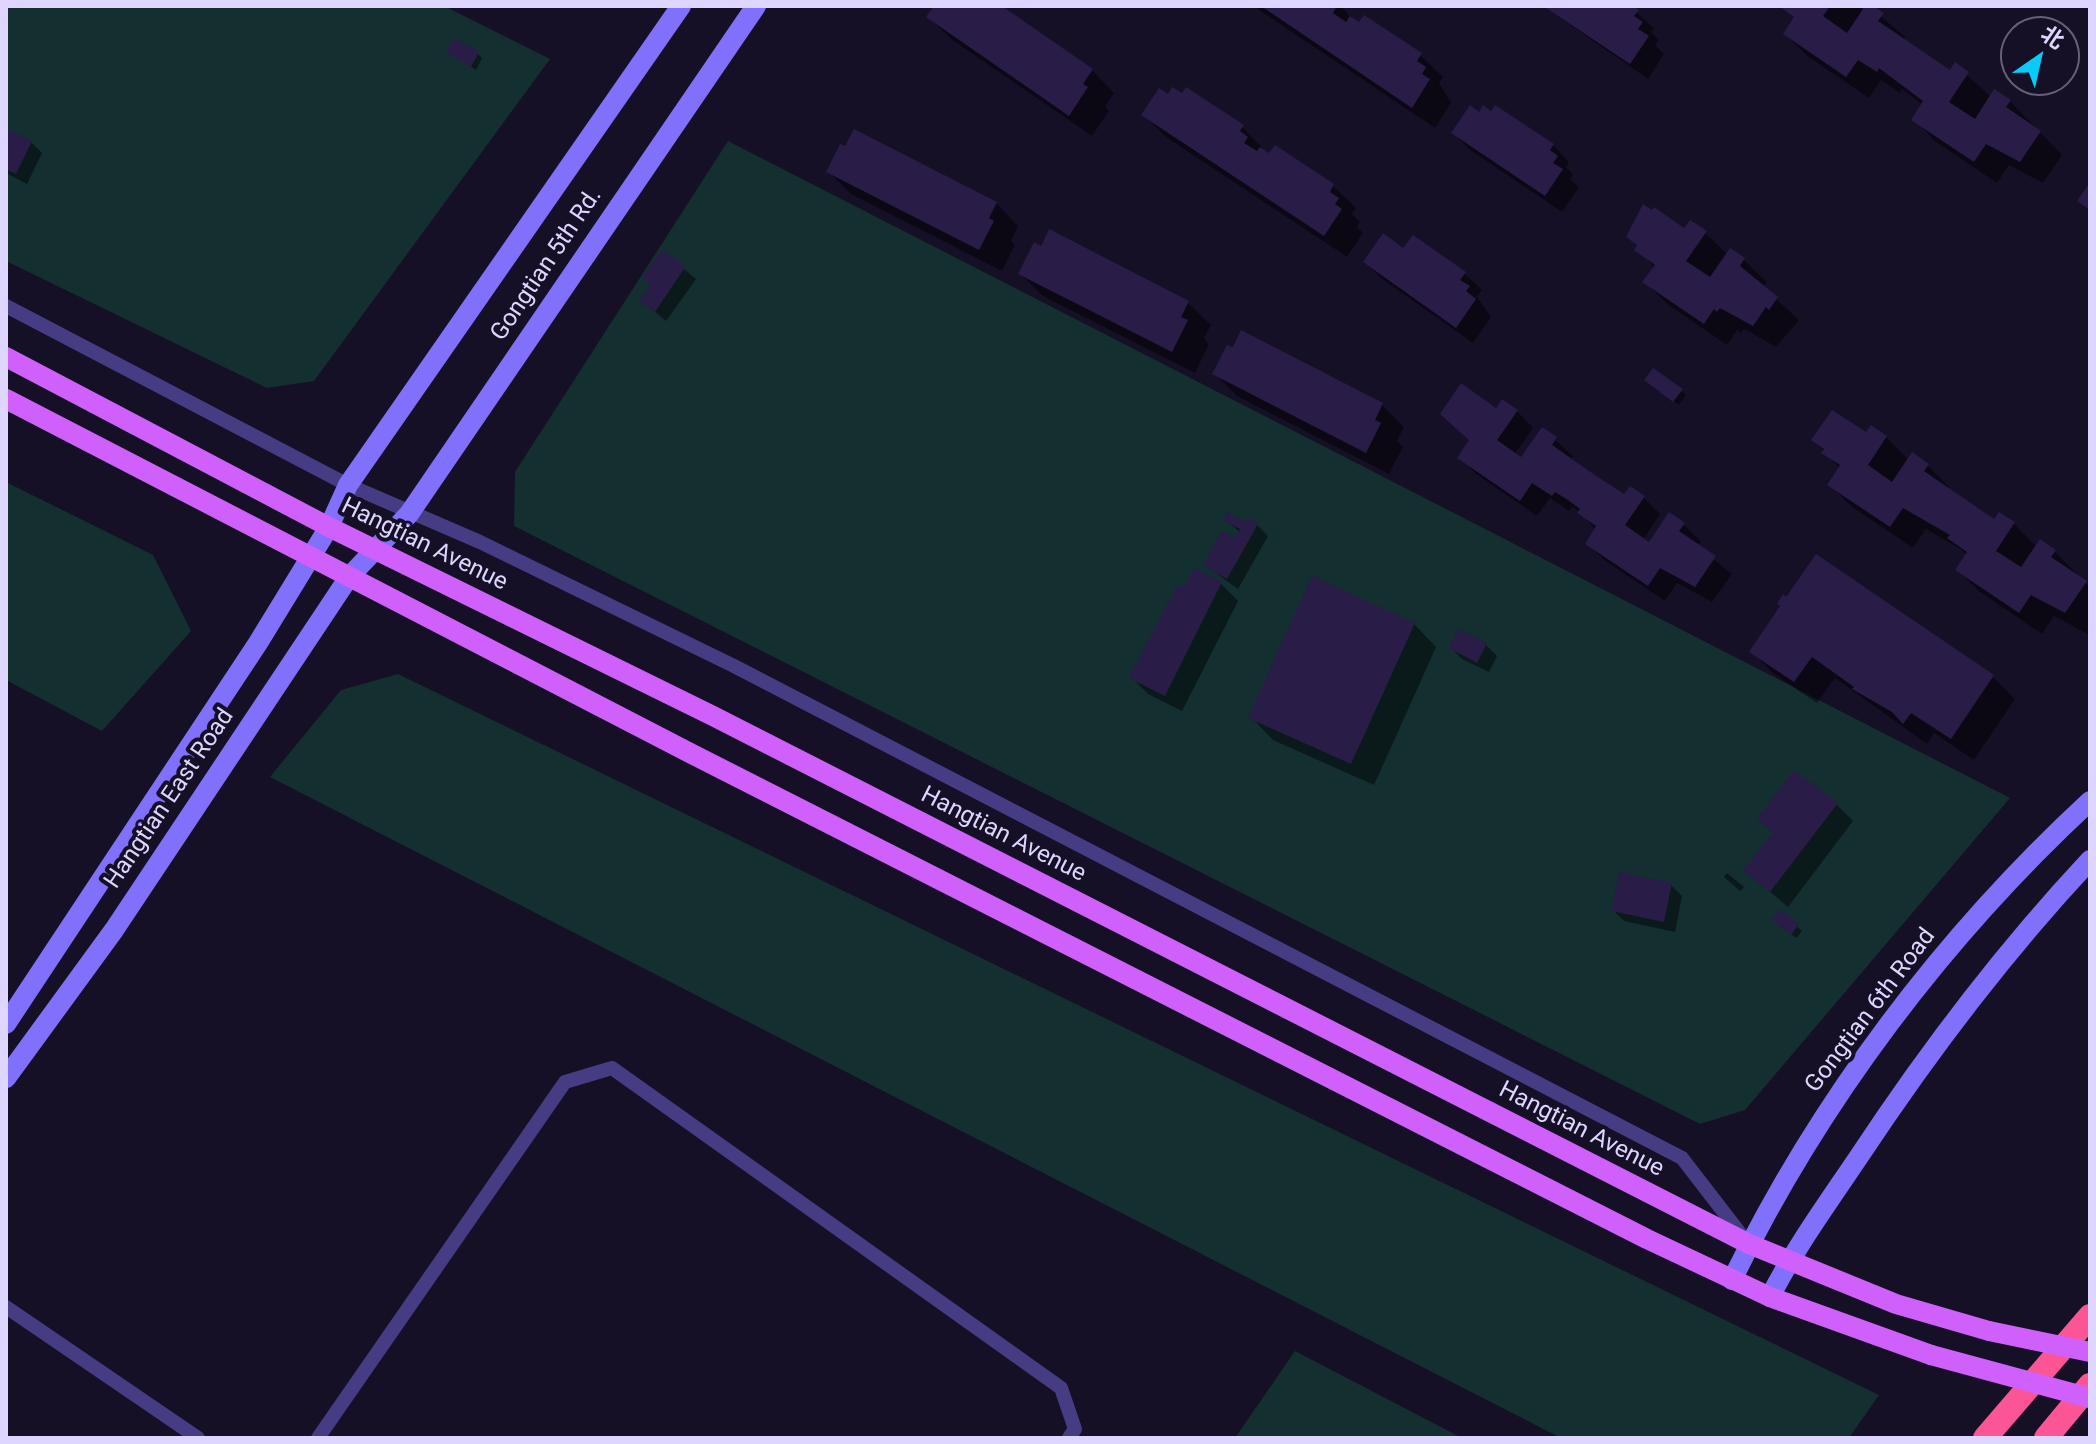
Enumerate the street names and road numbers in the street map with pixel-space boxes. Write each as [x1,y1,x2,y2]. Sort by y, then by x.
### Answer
street label: Gongtian 5th Rd. [485,183,609,347]
street label: Hangtian Avenue [336,492,512,598]
street label: Hangtian East Road [99,704,241,894]
street label: Hangtian Avenue [916,781,1090,889]
street label: Gongtian 6th Road [1800,923,1942,1099]
street label: Hangtian Avenue [1494,1076,1668,1184]

